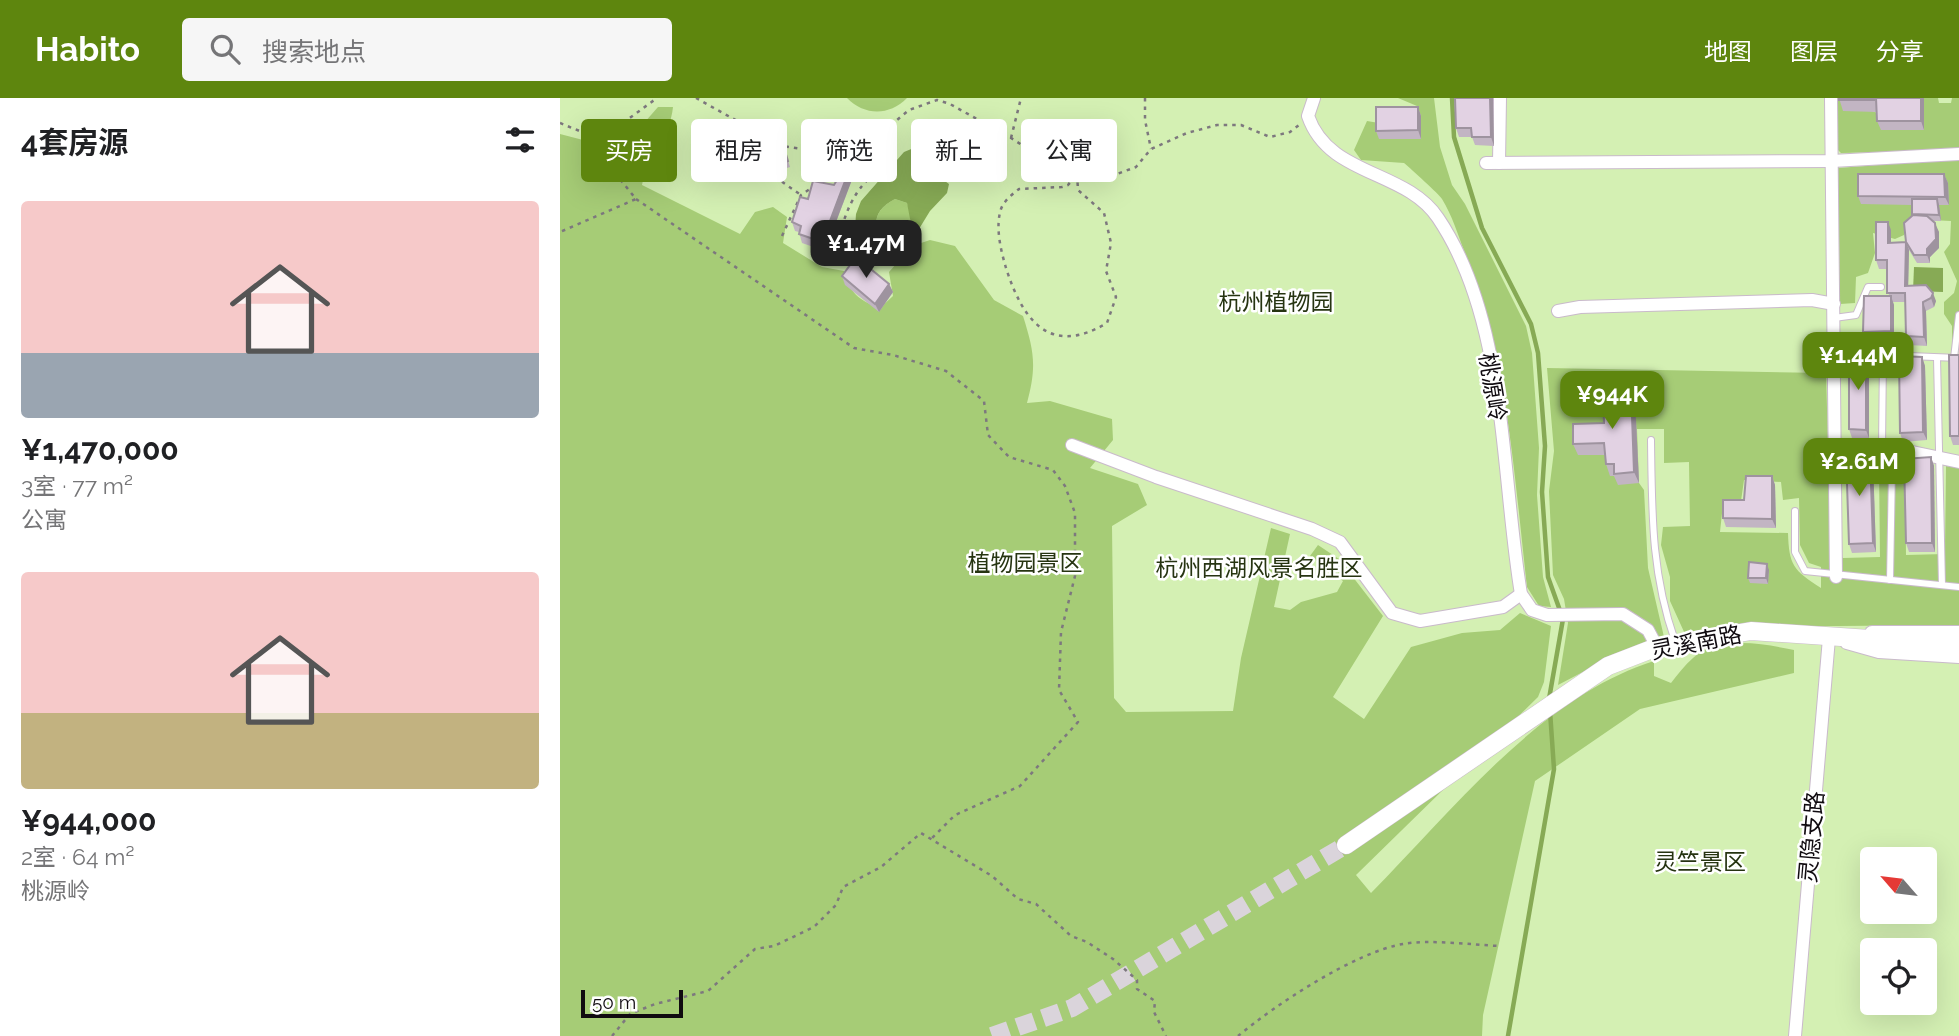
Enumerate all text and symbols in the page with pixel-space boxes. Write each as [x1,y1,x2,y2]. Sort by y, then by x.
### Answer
search box [182,18,672,81]
text: Habito [35,30,140,69]
icon: search [206,30,244,68]
text: 搜索地点 [262,37,366,67]
text: 地图 [1704,37,1752,66]
text: 图层 [1790,37,1838,66]
text: 分享 [1876,37,1924,66]
chip: 买房 [581,119,677,182]
chip: 租房 [691,119,787,182]
chip: 筛选 [801,119,897,182]
chip: 新上 [911,119,1007,182]
chip: 公寓 [1021,119,1117,182]
icon: filters [501,121,539,159]
text: 4套房源 [21,125,128,160]
pin: ¥1.47M [809,220,923,280]
text: ¥1.47M [827,229,905,256]
icon: home [217,246,343,372]
park label: 杭州植物园 [1219,288,1334,315]
pin: ¥1.44M [1801,332,1915,392]
text: ¥1.44M [1818,341,1898,368]
street label: 桃源岭 [1474,351,1512,423]
pin: ¥944K [1563,372,1661,431]
text: ¥944K [1576,380,1648,407]
text: ¥1,470,000 [21,432,179,467]
pin: ¥2.61M [1802,438,1916,498]
text: ¥2.61M [1819,447,1899,474]
text: 3室 · 77 m² [21,472,133,499]
text: 公寓 [21,506,67,533]
park label: 植物园景区 [968,549,1083,576]
park label: 杭州西湖风景名胜区 [1156,554,1363,581]
icon: home [217,617,343,743]
street label: 灵溪南路 [1648,620,1744,664]
street label: 灵隐支路 [1794,790,1828,884]
text: ¥944,000 [21,803,157,838]
text: 2室 · 64 m² [21,843,134,870]
north arrow [1860,847,1937,924]
map controls [1860,847,1937,1015]
park label: 灵竺景区 [1654,848,1746,875]
text: 桃源岭 [21,877,90,904]
button: locate [1860,938,1937,1015]
scale bar [581,987,682,1019]
text: 50 m [592,991,636,1013]

